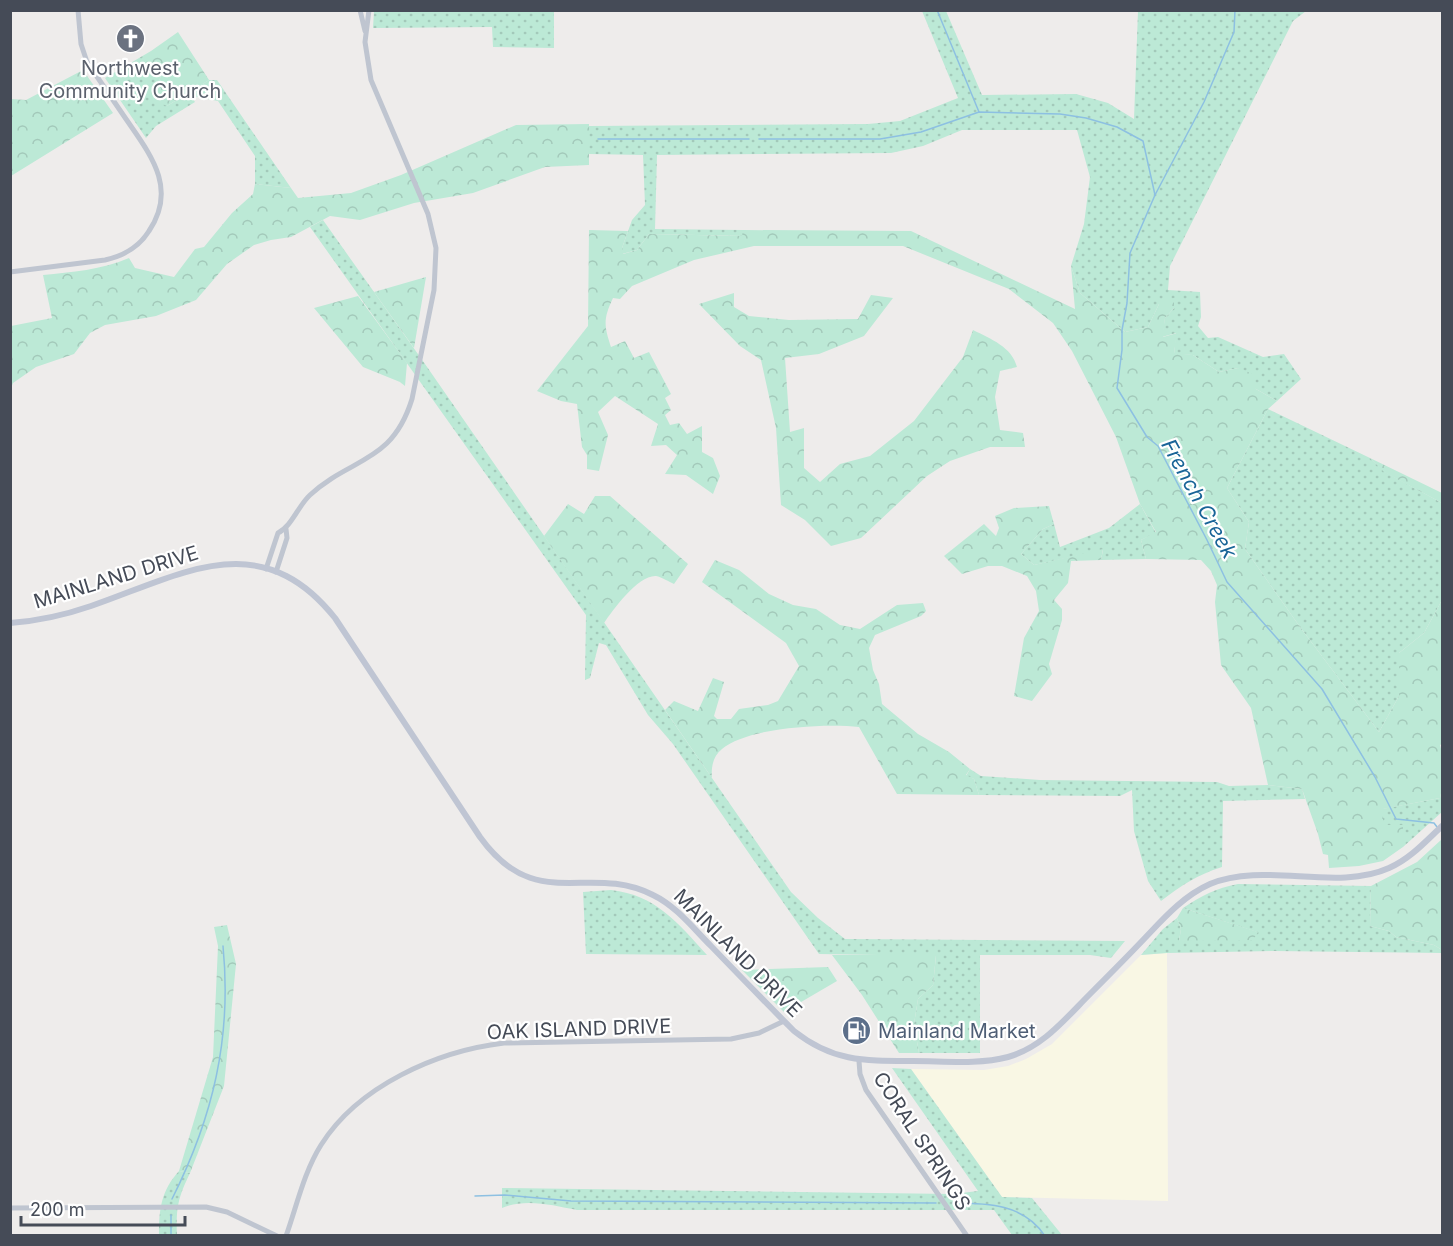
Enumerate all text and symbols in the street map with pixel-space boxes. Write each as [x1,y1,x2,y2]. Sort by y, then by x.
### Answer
church icon: Northwest Community Church [114,22,146,54]
place label: Northwest Community Church [39,56,221,103]
water label: French Creek [1156,435,1243,563]
street label: MAINLAND DRIVE [31,541,201,613]
street label: MAINLAND DRIVE [669,884,807,1022]
street label: OAK ISLAND DRIVE [486,1014,672,1044]
fuel station icon: Mainland Market [841,1015,873,1047]
place label: Mainland Market [878,1019,1036,1043]
street label: CORAL SPRINGS [868,1067,976,1215]
scale bar [21,1189,184,1227]
text: 200 m [30,1199,85,1220]

